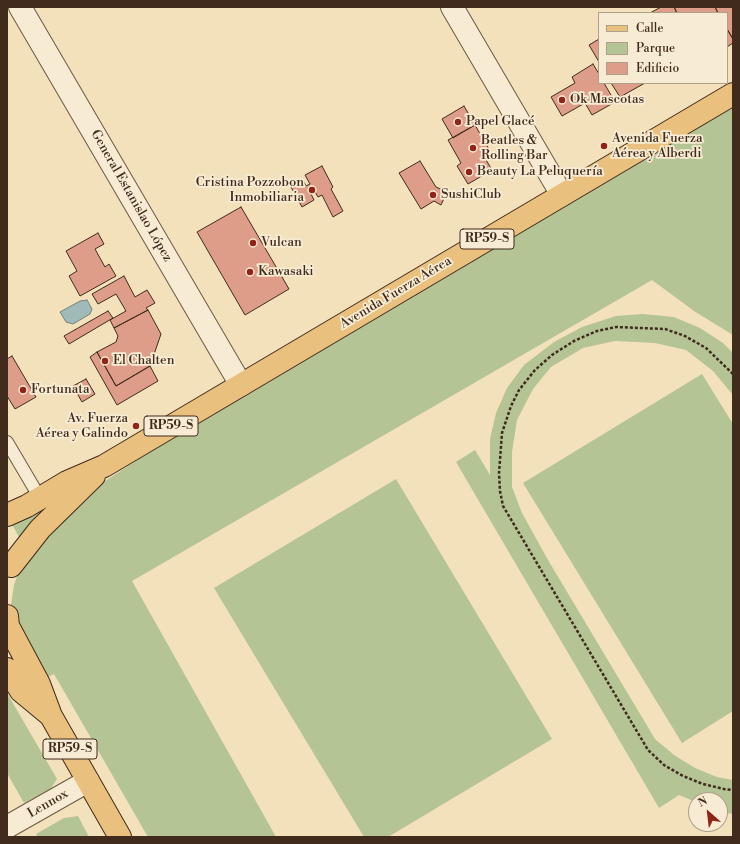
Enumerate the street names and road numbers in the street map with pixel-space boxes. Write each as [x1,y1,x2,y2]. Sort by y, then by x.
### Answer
street label: General Estanislao López [87,127,175,265]
road number: RP59-S [460,229,514,249]
street label: Avenida Fuerza Aérea [337,254,455,332]
road number: RP59-S [144,416,198,436]
road number: RP59-S [43,739,97,759]
street label: Lennox [25,786,71,822]

